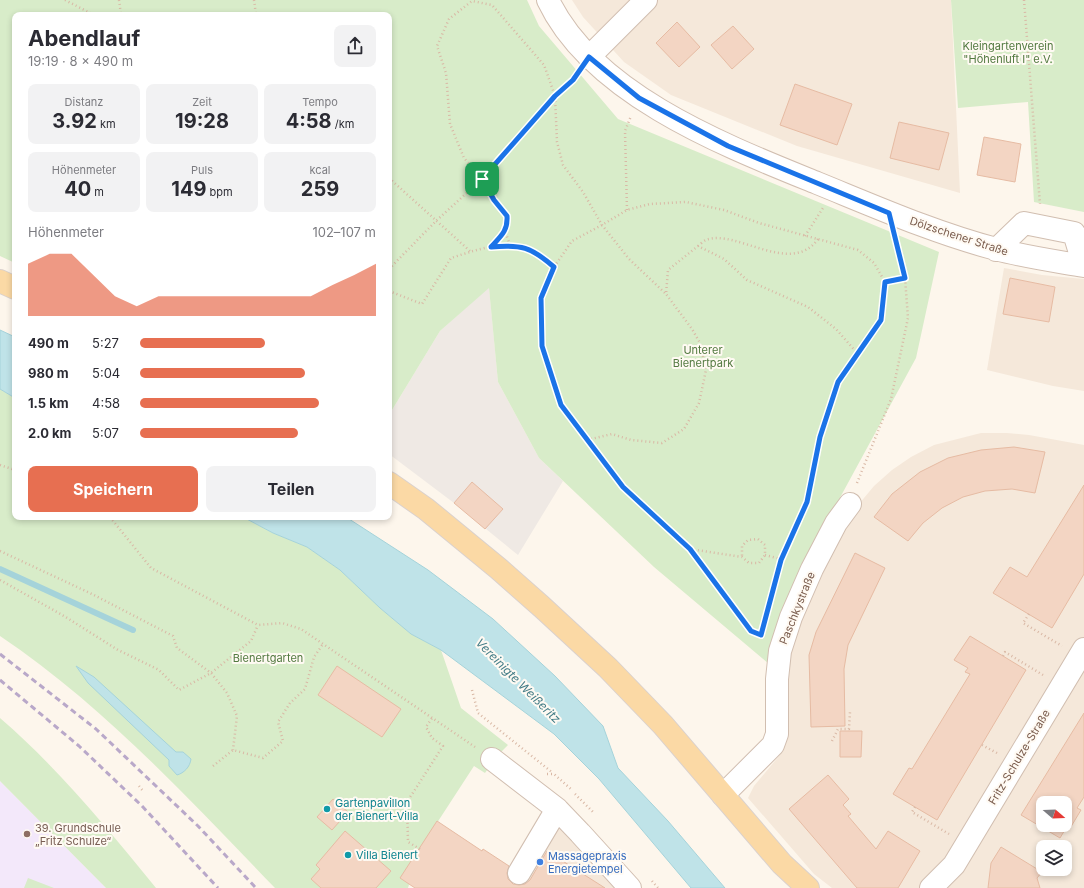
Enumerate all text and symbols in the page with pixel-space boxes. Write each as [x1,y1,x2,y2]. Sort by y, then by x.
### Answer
text: Abendlauf [28,25,140,51]
button: share [334,25,376,67]
park label: Kleingartenverein "Höhenluft I" e.V. [962,39,1054,66]
text: 19:19 · 8 × 490 m [28,53,133,69]
text: Distanz [65,95,103,109]
text: Zeit [192,95,212,109]
text: Tempo [302,95,338,109]
text: 3.92 [52,109,97,133]
text: 19:28 [175,109,229,133]
text: 4:58 [286,109,332,133]
text: km [97,117,116,131]
text: /km [332,117,354,131]
pin [465,162,499,196]
text: Höhenmeter [52,163,116,177]
text: Puls [191,163,213,177]
text: kcal [309,163,331,177]
icon: arrive [471,168,493,190]
text: 40 [64,177,91,201]
text: 149 [171,177,206,201]
text: 259 [301,177,339,201]
text: m [91,185,104,199]
text: bpm [206,185,233,199]
street label: Dölzschener Straße [908,213,1010,259]
text: Höhenmeter [28,224,104,240]
text: 102–107 m [312,224,376,240]
text: 490 m [28,335,69,351]
text: 5:27 [92,335,119,351]
park label: Unterer Bienertpark [673,343,733,370]
text: 980 m [28,365,69,381]
text: 5:04 [92,365,120,381]
text: 1.5 km [28,395,69,411]
text: 4:58 [92,395,120,411]
text: 2.0 km [28,425,71,441]
text: 5:07 [92,425,119,441]
button: Speichern [28,466,198,512]
button: Teilen [206,466,376,512]
street label: Paschkystraße [776,570,818,646]
water label: Vereinigte Weißeritz [473,635,564,726]
park label: Bienertgarten [233,651,303,665]
street label: Fritz-Schulze-Straße [985,707,1053,807]
place label: Gartenpavillon der Bienert-Villa [335,796,419,823]
north arrow [1036,796,1072,832]
map controls [1036,796,1072,876]
marker: Gartenpavillon der Bienert-Villa [322,804,332,814]
place label: 39. Grundschule „Fritz Schulze“ [35,821,121,848]
marker: 39. Grundschule „Fritz Schulze“ [22,829,32,839]
button: layers [1036,840,1072,876]
place label: Villa Bienert [356,848,418,862]
place label: Massagepraxis Energietempel [548,849,627,876]
marker: Villa Bienert [343,850,353,860]
marker: Massagepraxis Energietempel [535,857,545,867]

